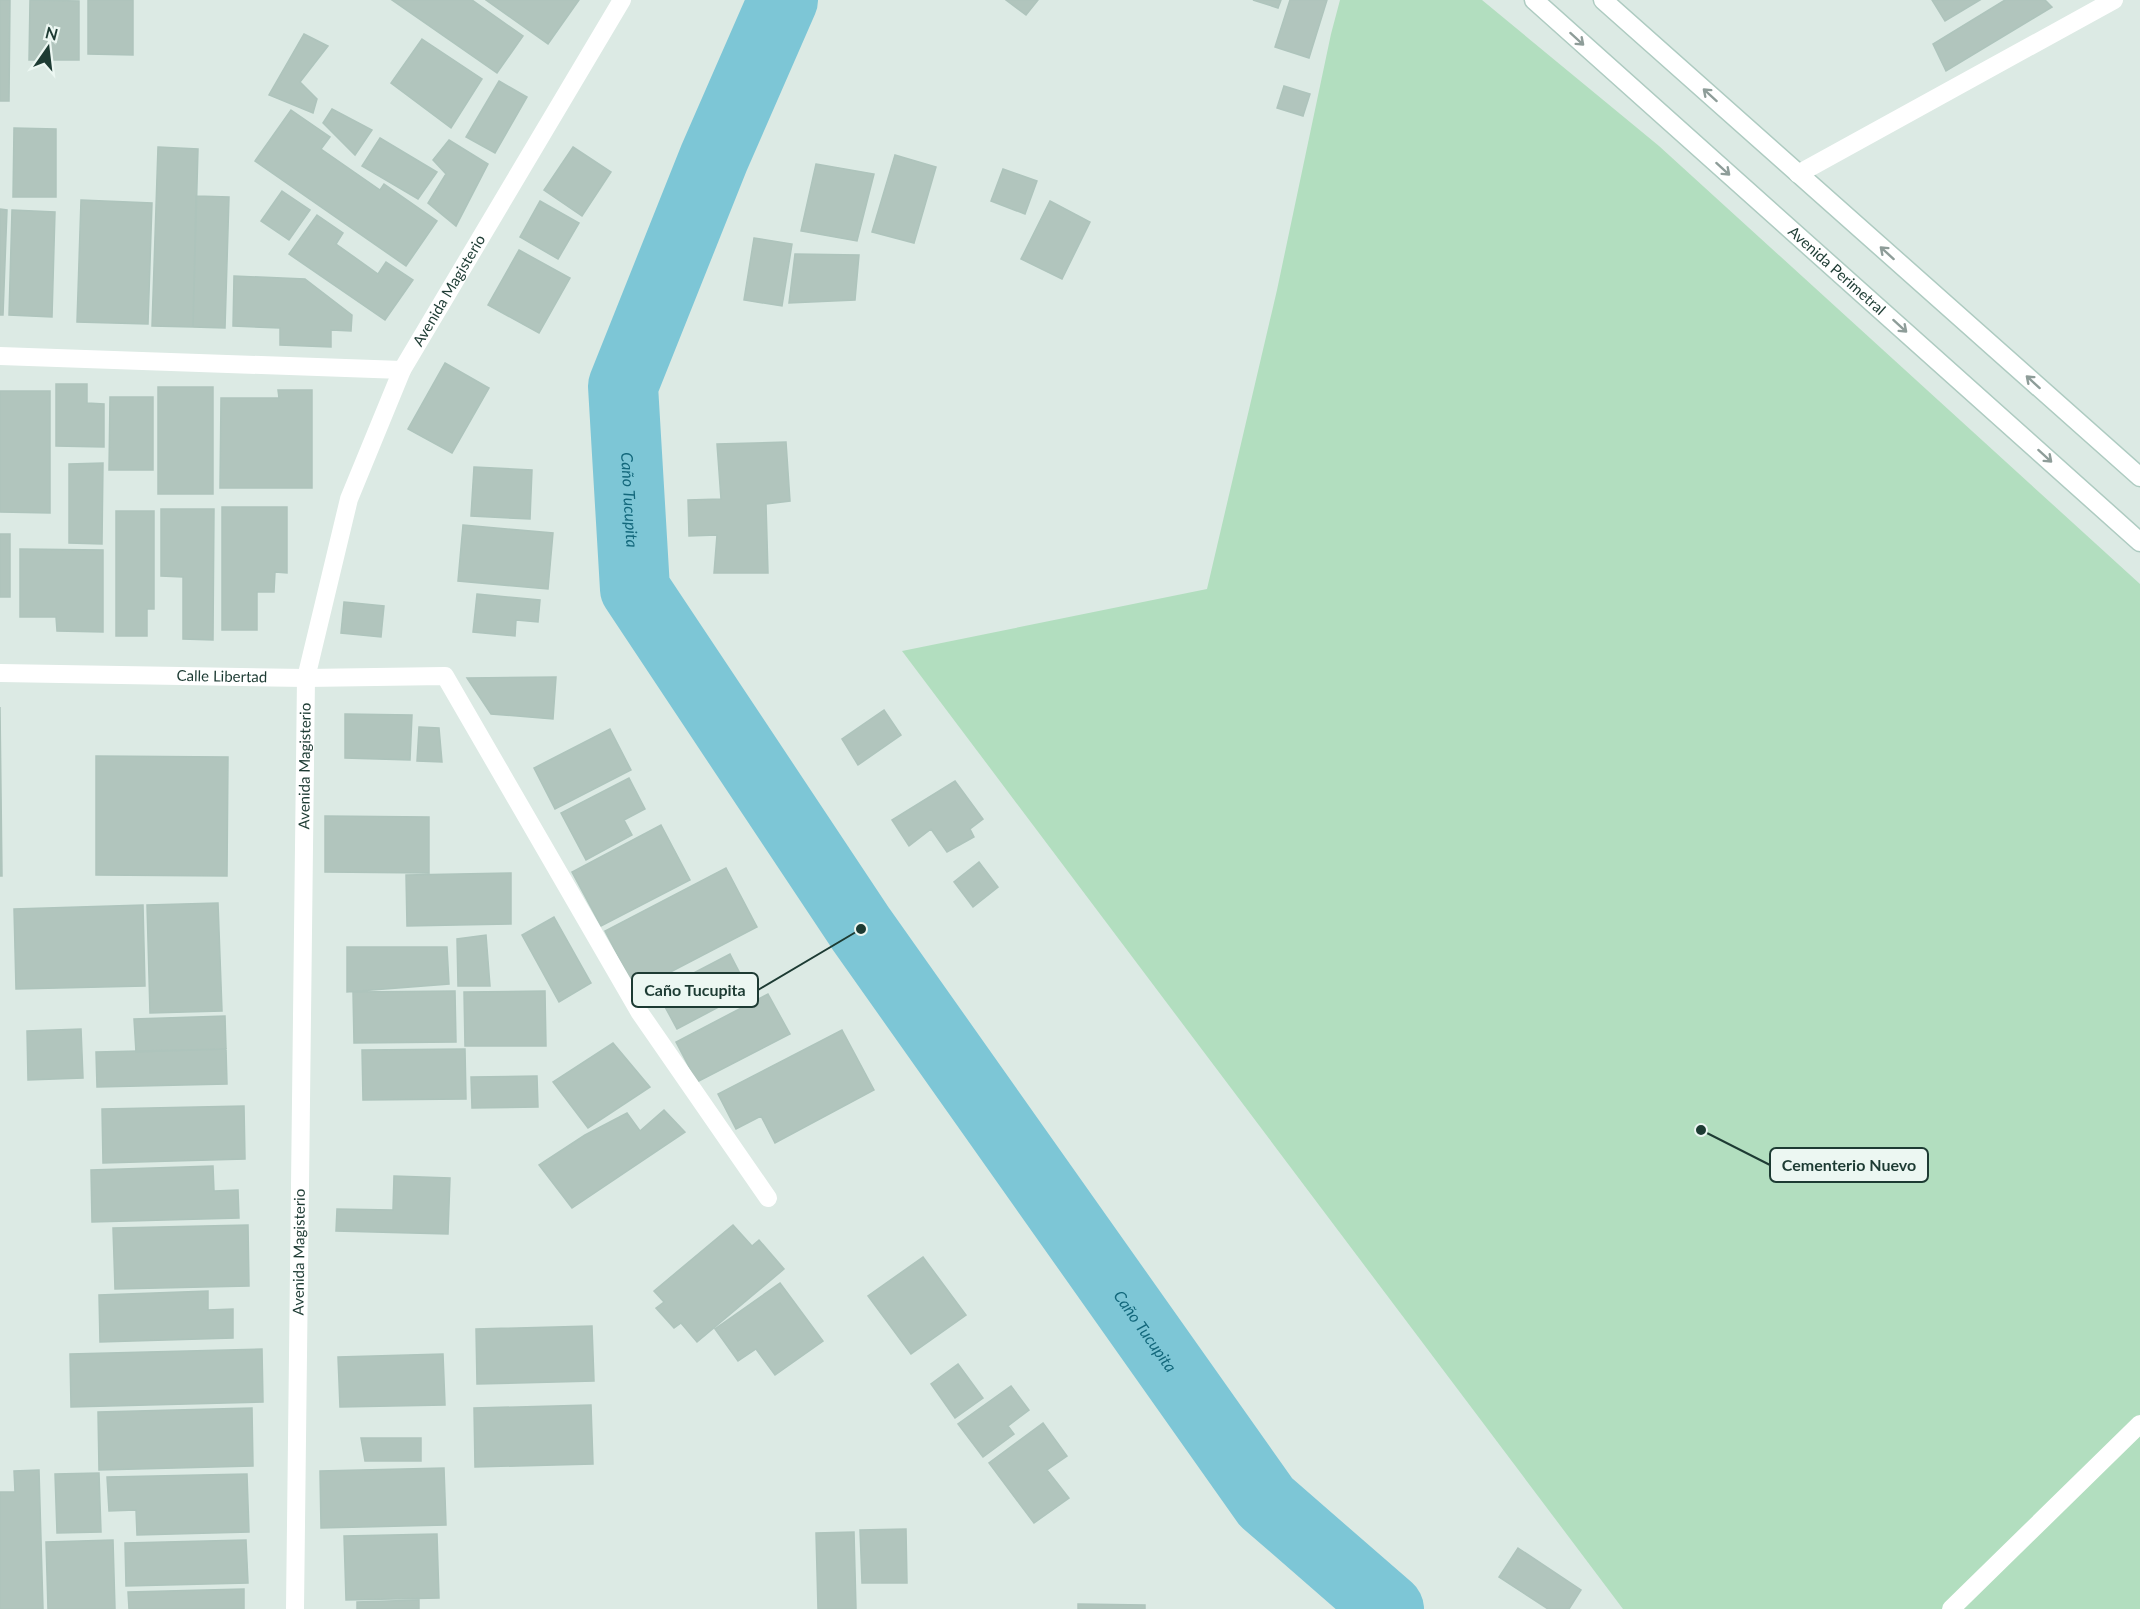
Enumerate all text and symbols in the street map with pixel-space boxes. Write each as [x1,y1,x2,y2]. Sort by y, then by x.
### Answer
north arrow [18,18,78,78]
text: N [43,22,60,44]
one-way arrow [1570,32,1585,46]
one-way arrow [1703,88,1718,102]
one-way arrow [1715,162,1730,176]
street label: Avenida Perimetral [1785,222,1890,318]
street label: Avenida Magisterio [408,231,488,349]
one-way arrow [1880,246,1895,260]
one-way arrow [1892,319,1907,333]
one-way arrow [2026,375,2041,389]
one-way arrow [2038,449,2053,463]
water label: Caño Tucupita [618,452,643,548]
street label: Calle Libertad [176,666,267,685]
street label: Avenida Magisterio [294,703,314,829]
callout: Caño Tucupita [632,973,758,1007]
text: Caño Tucupita [644,980,746,999]
callout: Cementerio Nuevo [1770,1148,1928,1182]
text: Cementerio Nuevo [1782,1155,1916,1174]
street label: Avenida Magisterio [288,1189,308,1315]
water label: Caño Tucupita [1110,1286,1181,1375]

